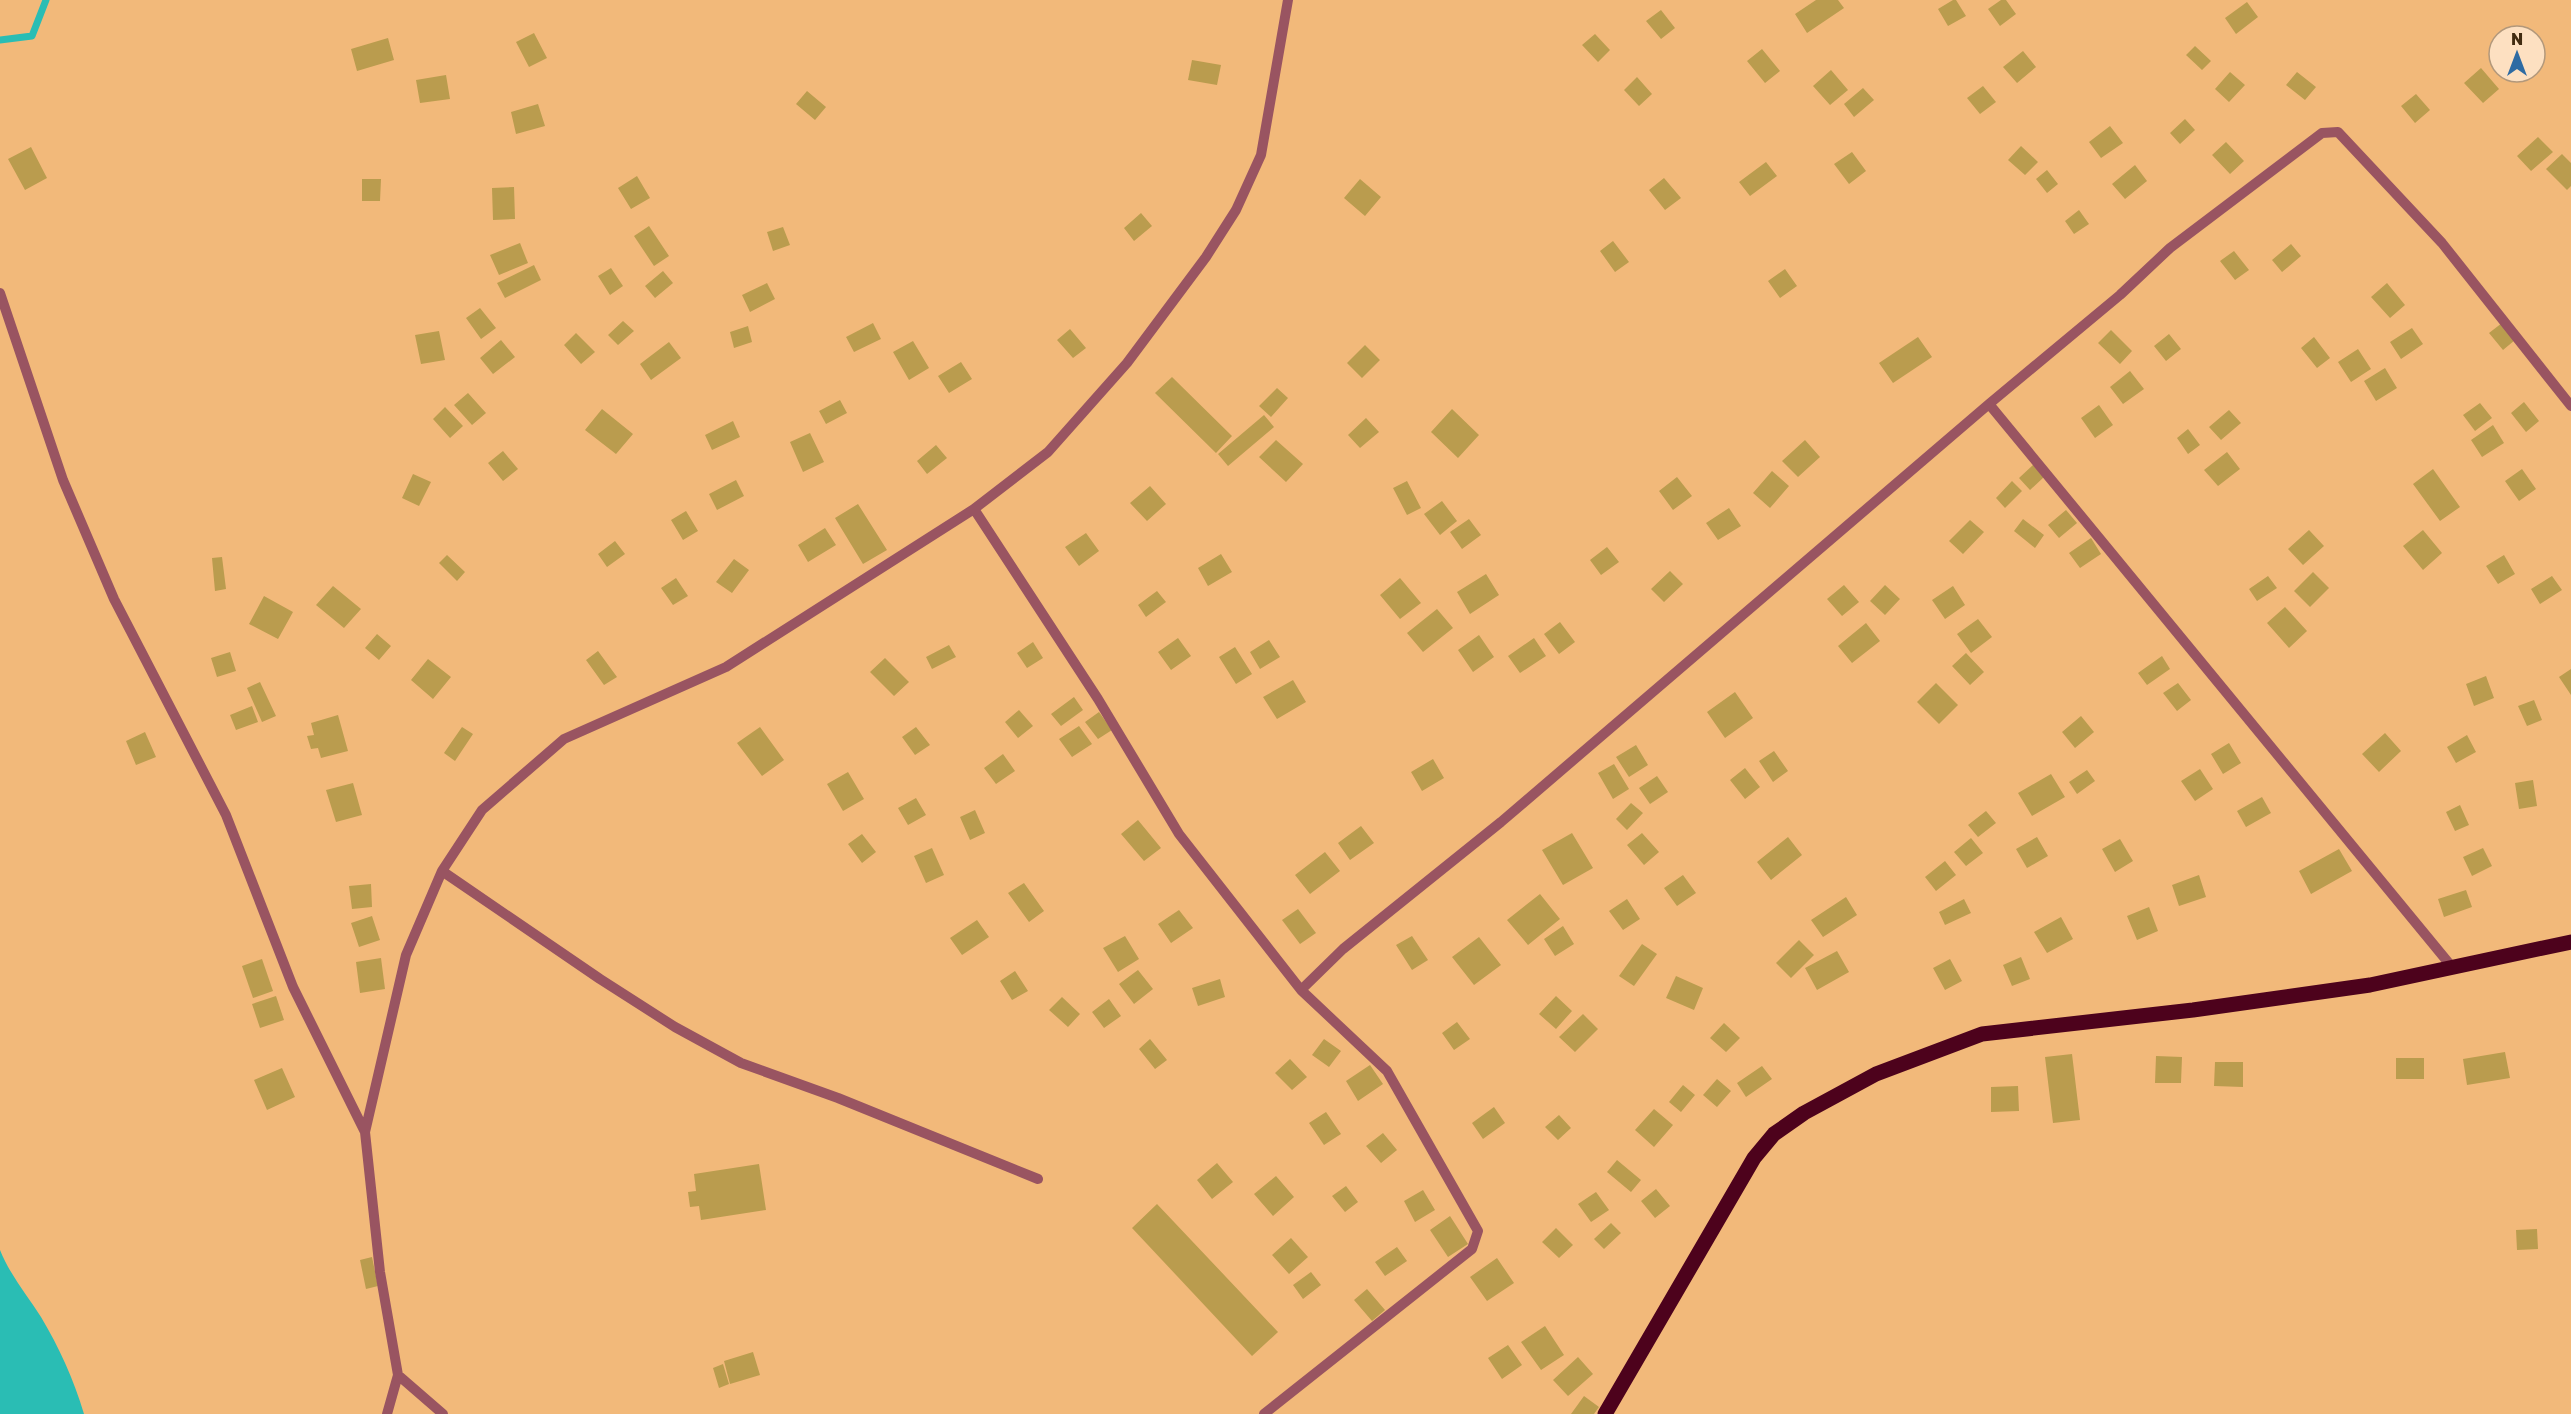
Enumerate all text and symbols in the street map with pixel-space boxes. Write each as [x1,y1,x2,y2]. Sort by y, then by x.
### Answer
north arrow [2487,24,2547,84]
text: N [2511,29,2523,49]

